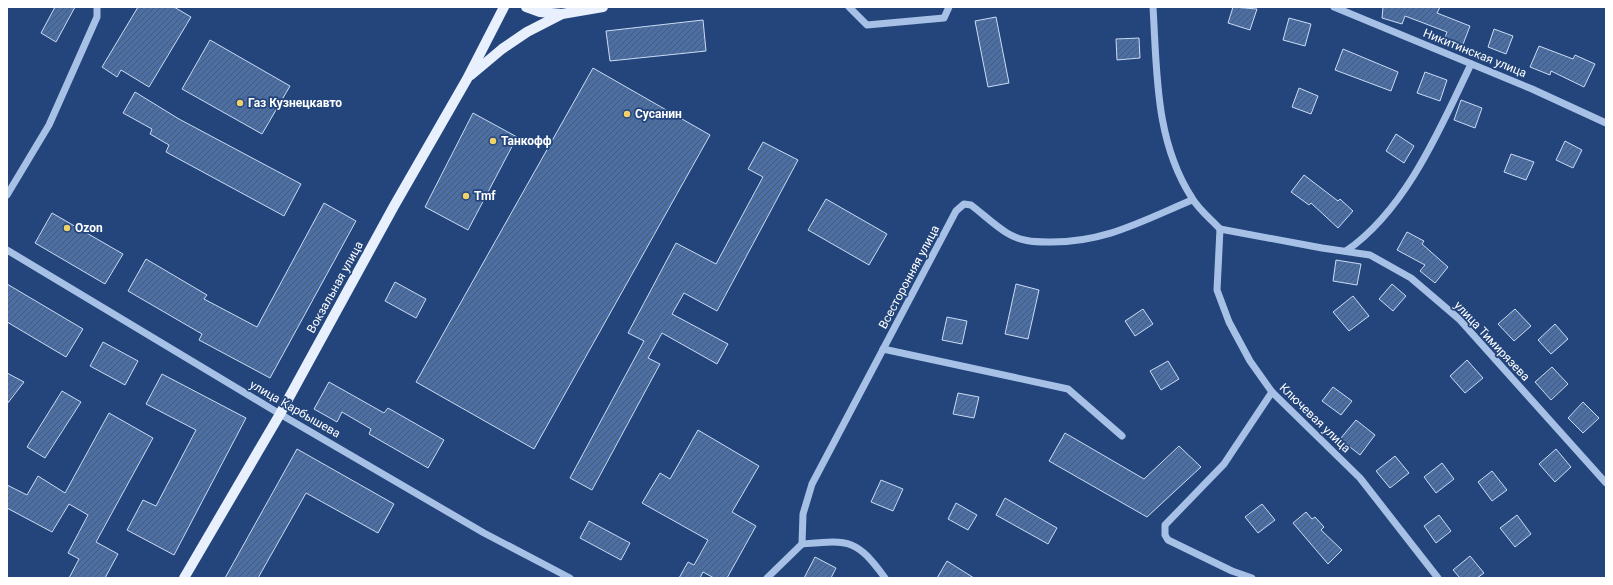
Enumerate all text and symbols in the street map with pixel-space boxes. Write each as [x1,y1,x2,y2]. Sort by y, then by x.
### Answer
street label: Никитинская улица [1421,26,1529,80]
place label: Газ Кузнецкавто [248,96,342,110]
marker: Газ Кузнецкавто [235,98,245,108]
place label: Сусанин [635,107,682,121]
marker: Сусанин [622,109,632,119]
place label: Танкофф [501,134,552,148]
marker: Танкофф [488,136,498,146]
place label: Tmf [474,189,496,203]
marker: Tmf [461,191,471,201]
place label: Ozon [75,221,103,235]
marker: Ozon [62,223,72,233]
street label: Всесторонняя улица [876,223,942,331]
street label: Вокзальная улица [304,239,366,335]
street label: улица Тимирязева [1451,298,1533,384]
street label: улица Карбышева [247,377,343,441]
street label: Ключевая улица [1277,381,1353,455]

